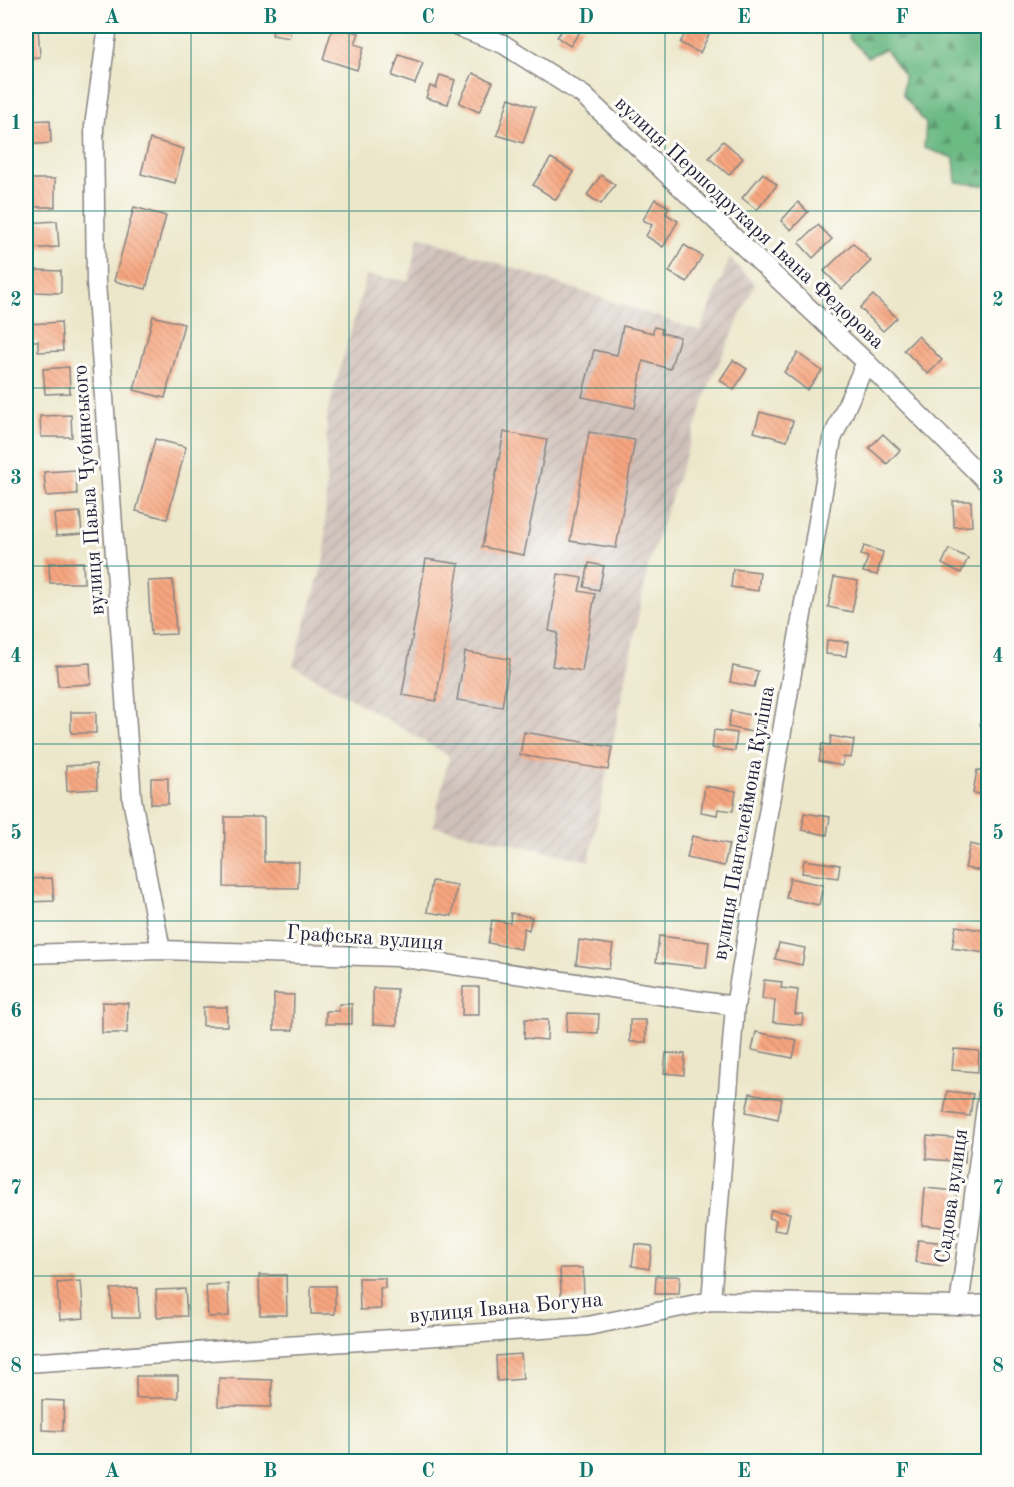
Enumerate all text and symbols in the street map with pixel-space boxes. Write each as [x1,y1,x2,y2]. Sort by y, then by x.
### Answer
text: A [104,8,120,28]
text: B [263,8,277,28]
text: C [421,8,435,28]
text: D [578,8,594,28]
text: E [737,8,751,28]
text: F [895,8,909,28]
street label: вулиця Першодрукаря Івана Федорова [610,93,888,353]
text: 1 [10,114,22,134]
text: 1 [992,114,1004,134]
text: 2 [10,291,22,311]
text: 2 [992,291,1004,311]
street label: вулиця Павла Чубинського [70,364,109,616]
text: 3 [10,469,22,489]
text: 3 [992,469,1004,489]
text: 4 [10,647,22,667]
text: 4 [992,647,1004,667]
street label: вулиця Пантелеймона Куліша [710,685,779,962]
text: 5 [10,823,22,844]
text: 5 [992,823,1004,844]
street label: Графська вулиця [285,923,444,954]
text: 6 [10,1002,22,1022]
text: 6 [992,1002,1004,1022]
street label: Садова вулиця [933,1127,972,1265]
text: 7 [10,1179,22,1199]
text: 7 [992,1179,1004,1199]
street label: вулиця Івана Богуна [408,1290,604,1327]
text: 8 [10,1357,22,1377]
text: 8 [992,1357,1004,1377]
text: A [104,1462,120,1482]
text: B [263,1462,277,1482]
text: C [421,1462,435,1482]
text: D [578,1462,594,1482]
text: E [737,1462,751,1482]
text: F [895,1462,909,1482]

